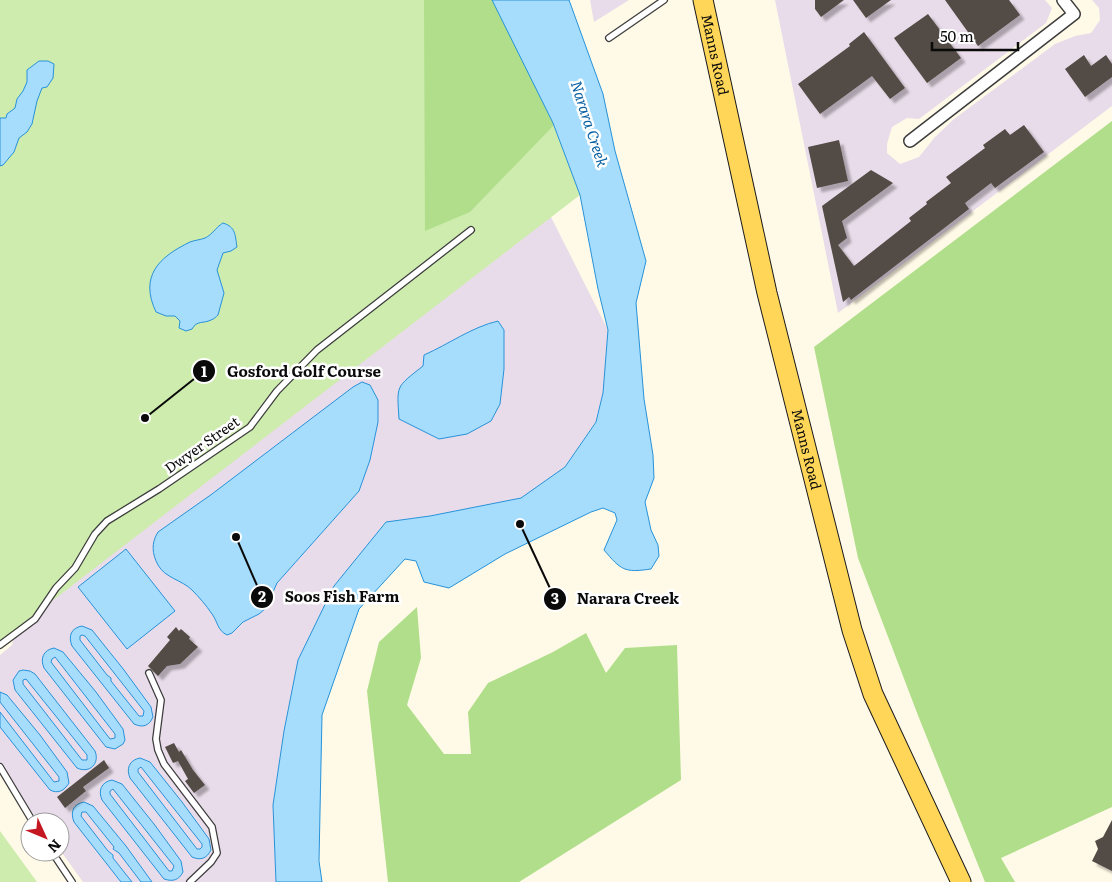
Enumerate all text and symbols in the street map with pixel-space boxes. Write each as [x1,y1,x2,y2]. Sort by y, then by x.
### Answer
street label: Manns Road [697,12,735,97]
scale bar [932,20,1018,52]
text: 50 m [940,24,974,47]
water label: Narara Creek [566,78,615,170]
callout: Gosford Golf Course [192,356,391,386]
text: 1 [201,359,207,382]
text: Gosford Golf Course [227,359,382,382]
street label: Manns Road [788,406,827,492]
street label: Dwyer Street [160,411,243,477]
callout: Soos Fish Farm [250,582,409,612]
text: 2 [258,584,266,607]
text: Soos Fish Farm [285,584,399,607]
callout: Narara Creek [542,584,689,614]
text: 3 [551,586,559,609]
text: Narara Creek [577,586,680,609]
north arrow [20,812,70,862]
text: N [44,836,66,858]

